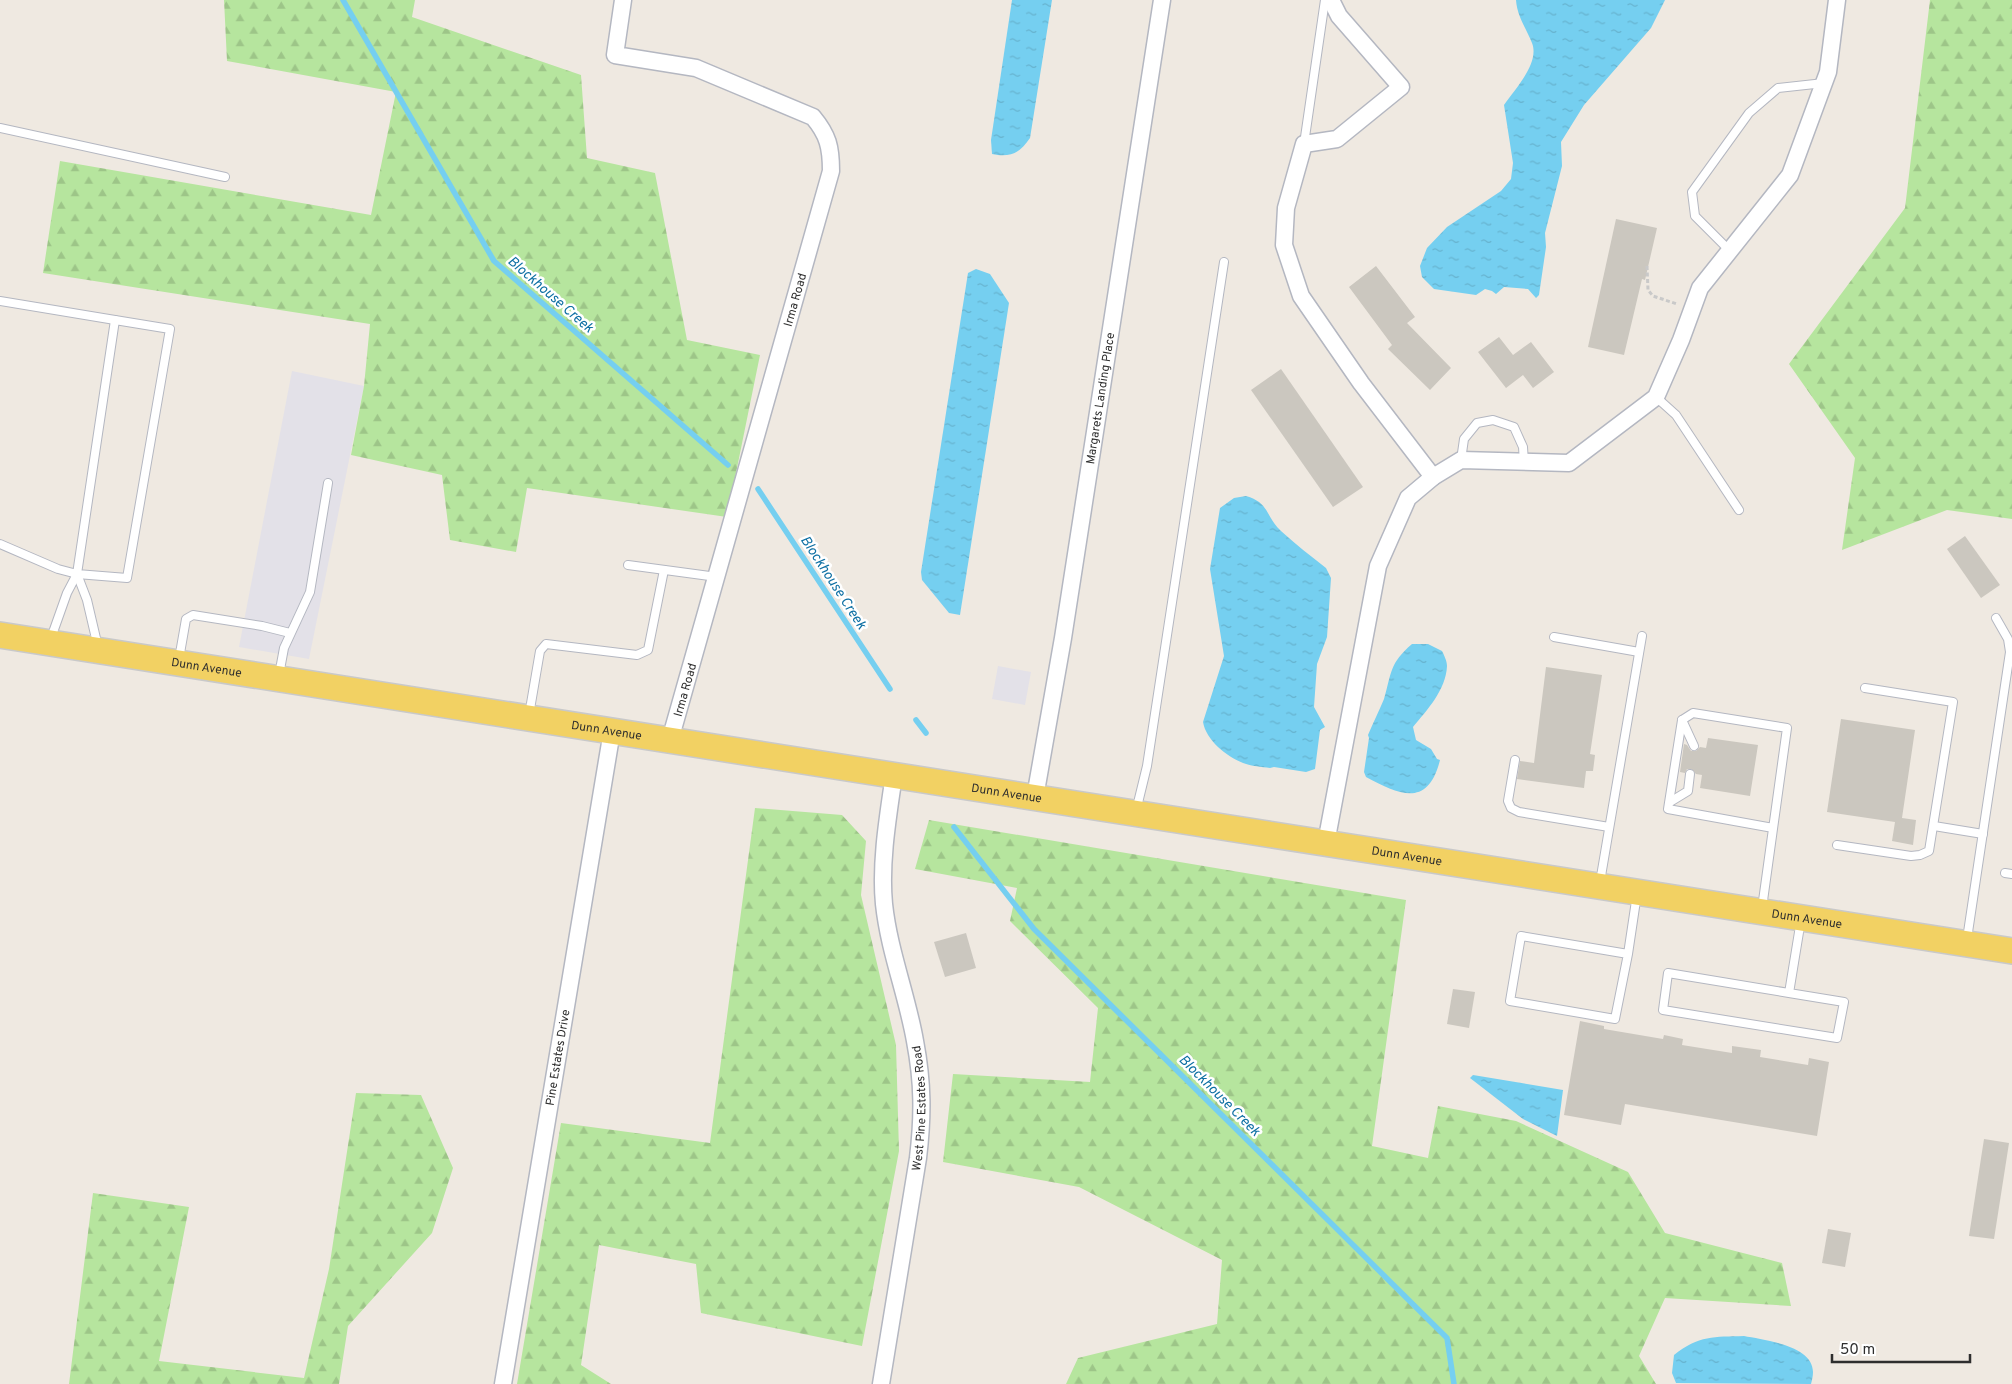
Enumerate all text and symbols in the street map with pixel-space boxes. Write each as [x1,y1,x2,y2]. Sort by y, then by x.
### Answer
water label: Blockhouse Creek [504,253,597,338]
street label: Irma Road [781,272,811,329]
street label: Margarets Landing Place [1083,331,1119,466]
water label: Blockhouse Creek [796,533,870,634]
street label: Dunn Avenue [170,655,243,682]
street label: Irma Road [671,662,701,719]
street label: Dunn Avenue [570,718,643,745]
street label: Dunn Avenue [970,781,1043,808]
street label: Dunn Avenue [1370,844,1443,870]
street label: Dunn Avenue [1770,906,1843,933]
street label: Pine Estates Drive [543,1008,574,1107]
street label: West Pine Estates Road [909,1044,930,1172]
water label: Blockhouse Creek [1175,1052,1264,1141]
scale bar [1832,1332,1970,1364]
text: 50 m [1840,1341,1875,1360]

